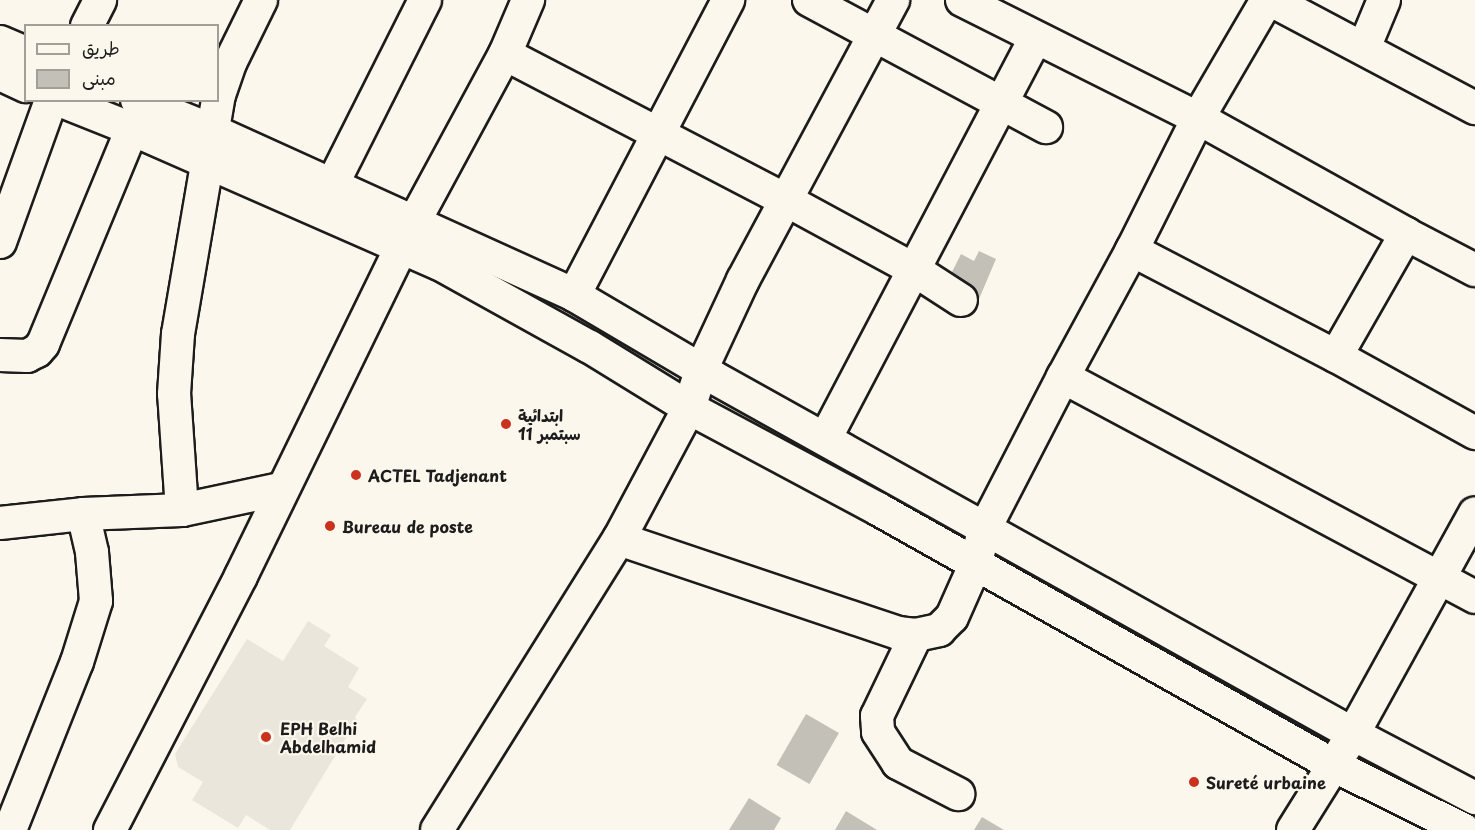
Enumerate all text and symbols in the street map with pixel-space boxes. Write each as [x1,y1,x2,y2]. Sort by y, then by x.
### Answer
legend [24,24,219,102]
text: طريق [82,34,120,61]
text: مبنى [82,64,116,91]
place label: ابتدائية 11 سبتمبر [518,405,581,443]
marker: ابتدائية 11 سبتمبر [499,417,513,431]
place label: ACTEL Tadjenant [368,465,508,485]
marker: ACTEL Tadjenant [349,468,363,482]
place label: Bureau de poste [342,516,473,536]
marker: Bureau de poste [323,519,337,533]
place label: EPH Belhi Abdelhamid [280,718,376,756]
marker: EPH Belhi Abdelhamid [257,728,275,746]
place label: Sureté urbaine [1206,772,1327,792]
marker: Sureté urbaine [1187,775,1201,789]

